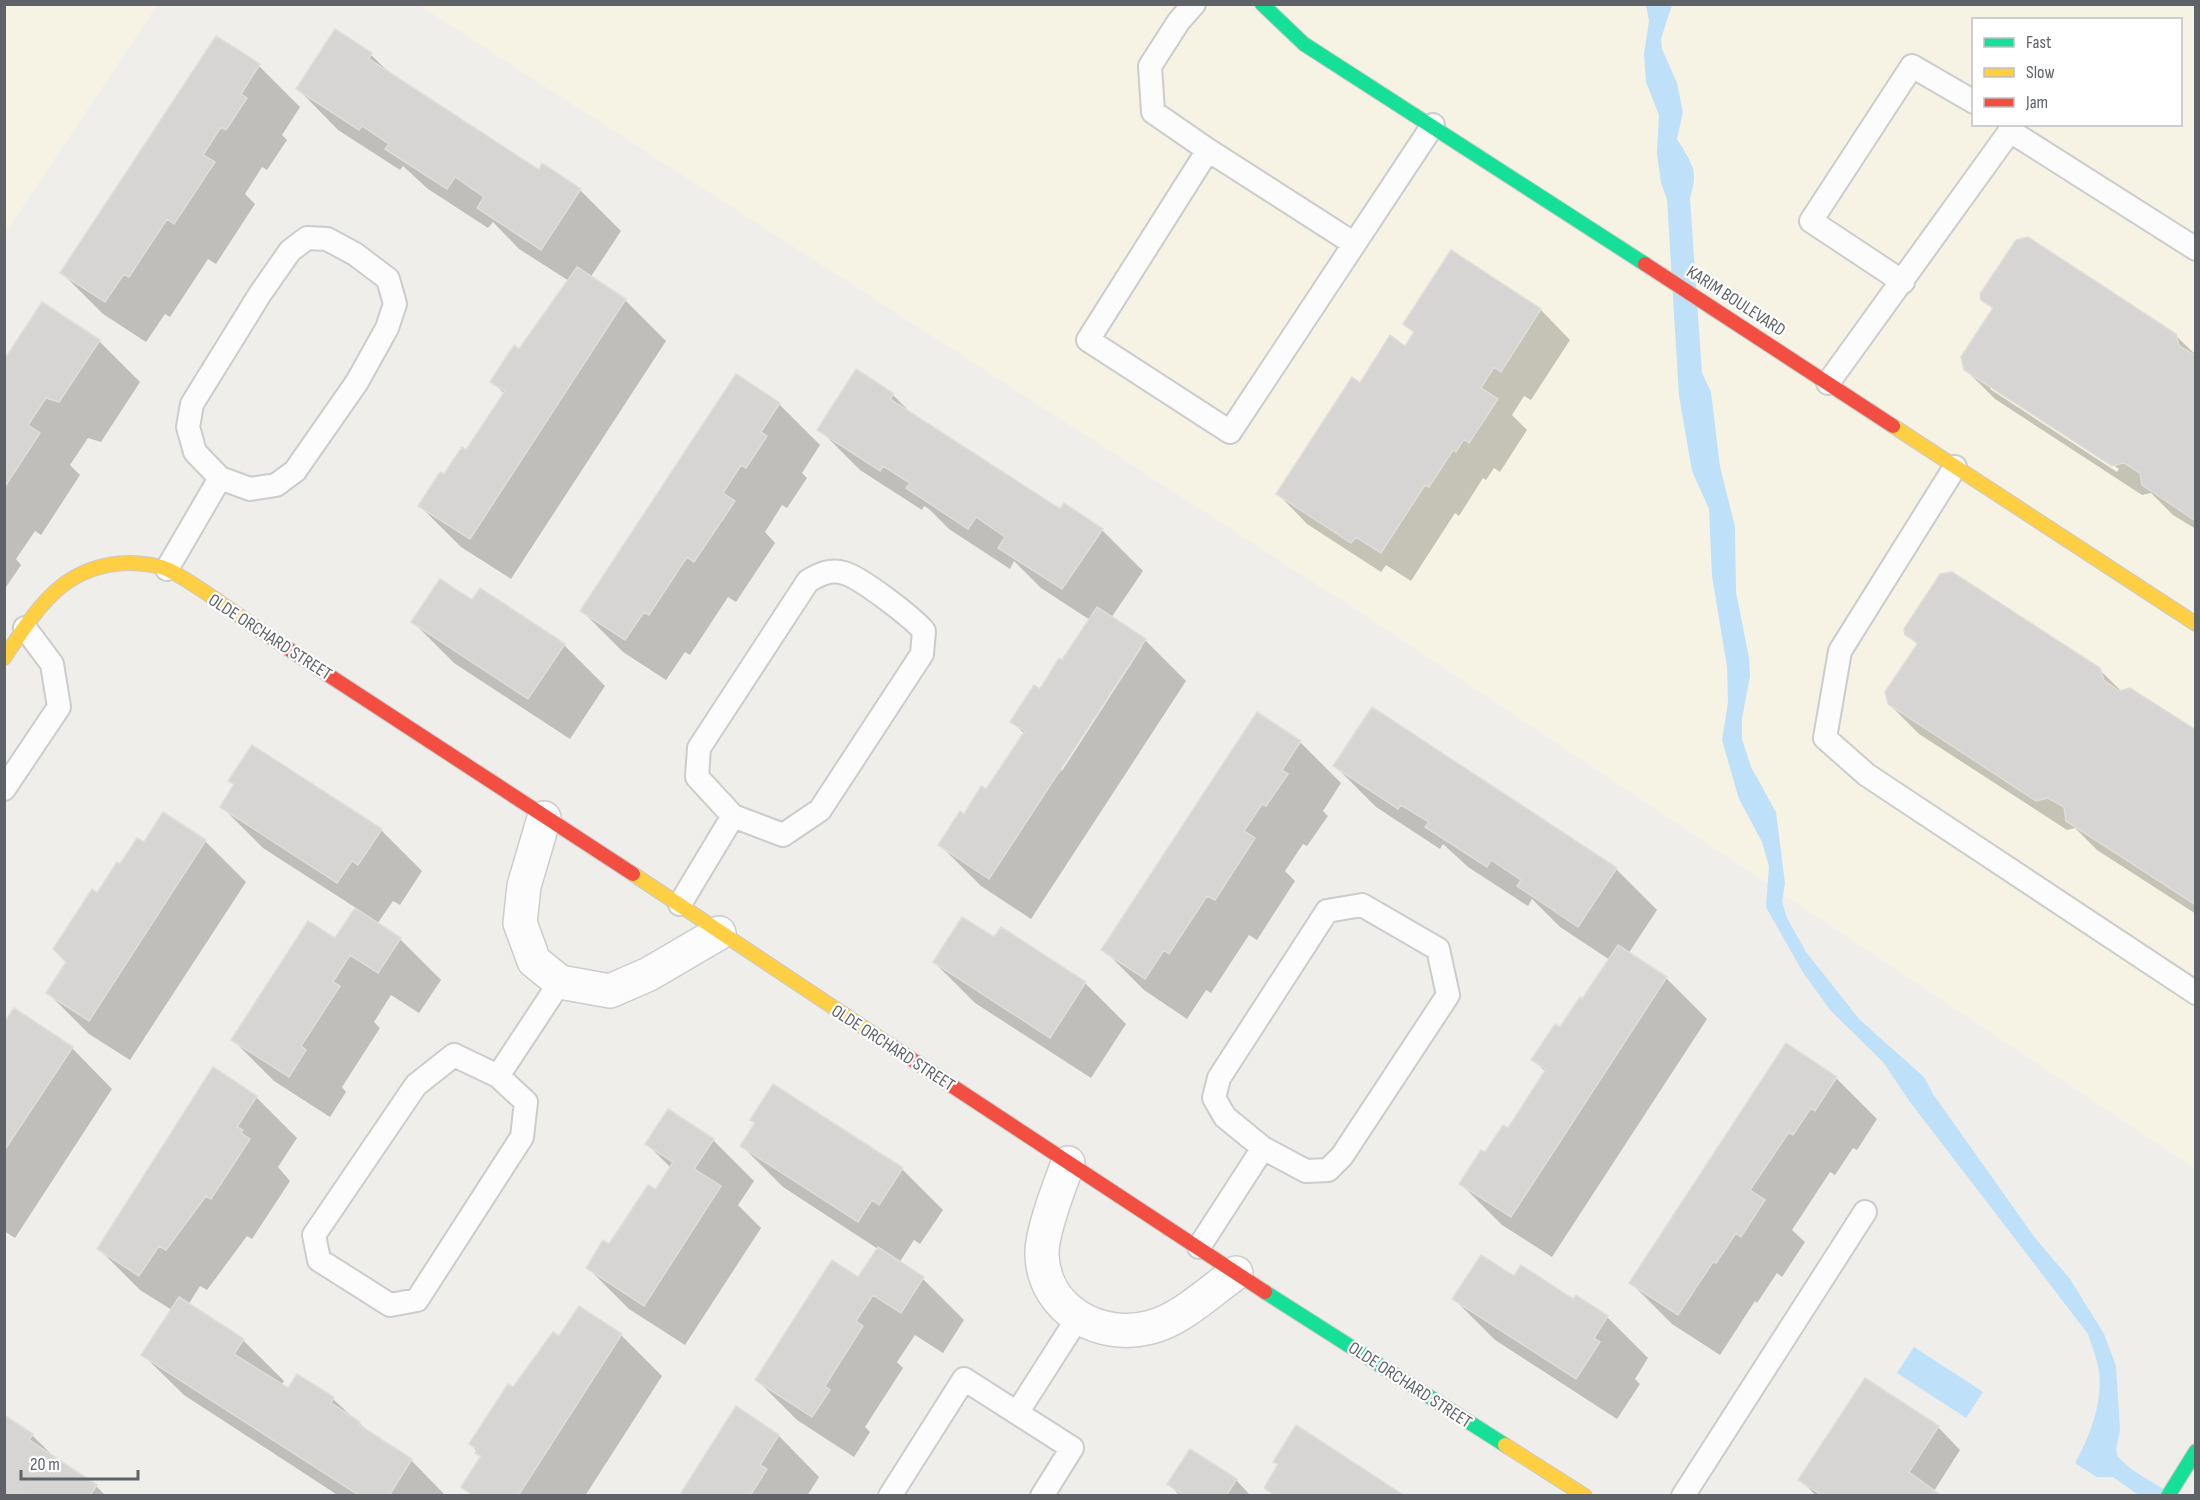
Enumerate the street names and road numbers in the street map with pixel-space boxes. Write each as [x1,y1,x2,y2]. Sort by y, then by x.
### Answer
street label: KARIM BOULEVARD [1683,261,1789,341]
street label: OLDE ORCHARD STREET [204,589,336,685]
street label: OLDE ORCHARD STREET [827,1000,959,1096]
street label: OLDE ORCHARD STREET [1344,1337,1476,1433]

